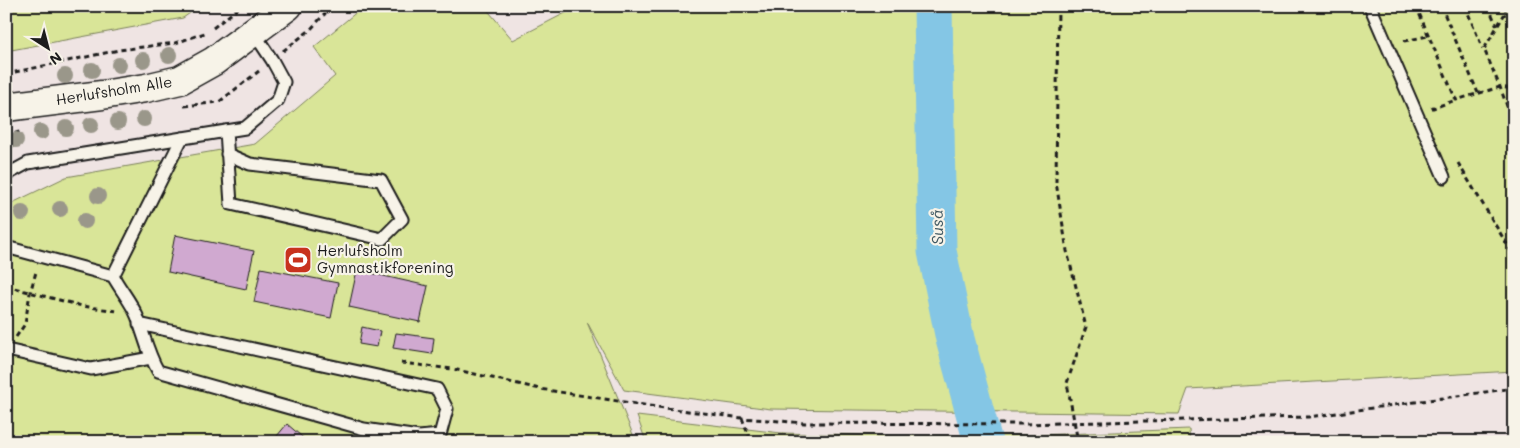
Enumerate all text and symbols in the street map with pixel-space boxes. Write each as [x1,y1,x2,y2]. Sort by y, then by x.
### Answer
north arrow [22,22,72,72]
text: N [46,48,66,70]
street label: Herlufsholm Alle [54,71,174,109]
water label: Suså [926,209,947,245]
place label: Herlufsholm Gymnastikforening [317,240,454,277]
sports icon: Herlufsholm Gymnastikforening [283,245,313,275]

